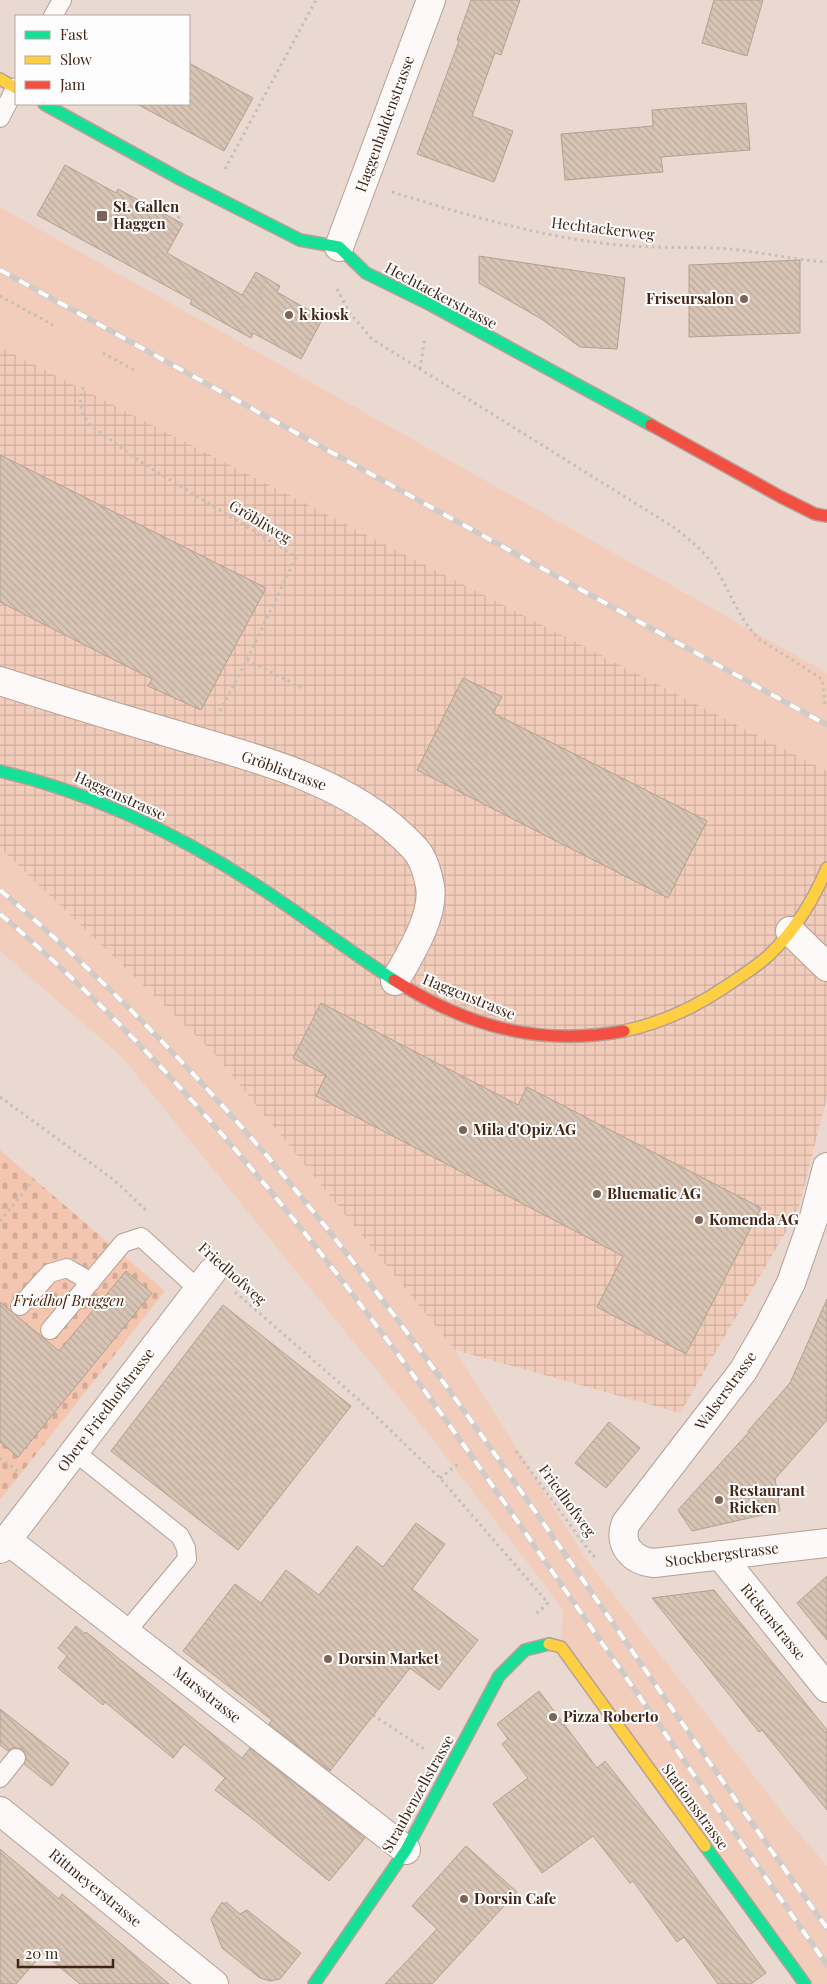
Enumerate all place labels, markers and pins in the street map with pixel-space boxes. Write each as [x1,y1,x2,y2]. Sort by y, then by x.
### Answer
place label: St. Gallen Haggen [113,196,180,233]
marker: St. Gallen Haggen [95,209,109,223]
place label: Friseursalon [646,288,735,308]
marker: Friseursalon [738,293,750,305]
place label: k kiosk [299,304,349,324]
marker: k kiosk [283,309,295,321]
place label: Mila d'Opiz AG [473,1119,576,1139]
marker: Mila d'Opiz AG [457,1124,469,1136]
place label: Bluematic AG [607,1183,701,1203]
marker: Bluematic AG [591,1188,603,1200]
place label: Komenda AG [709,1209,799,1229]
marker: Komenda AG [693,1214,705,1226]
place label: Restaurant Ricken [729,1480,806,1517]
marker: Restaurant Ricken [713,1494,725,1506]
place label: Dorsin Market [338,1648,440,1668]
marker: Dorsin Market [322,1653,334,1665]
place label: Pizza Roberto [563,1706,659,1726]
marker: Pizza Roberto [547,1711,559,1723]
place label: Dorsin Cafe [474,1888,557,1908]
marker: Dorsin Cafe [458,1893,470,1905]

